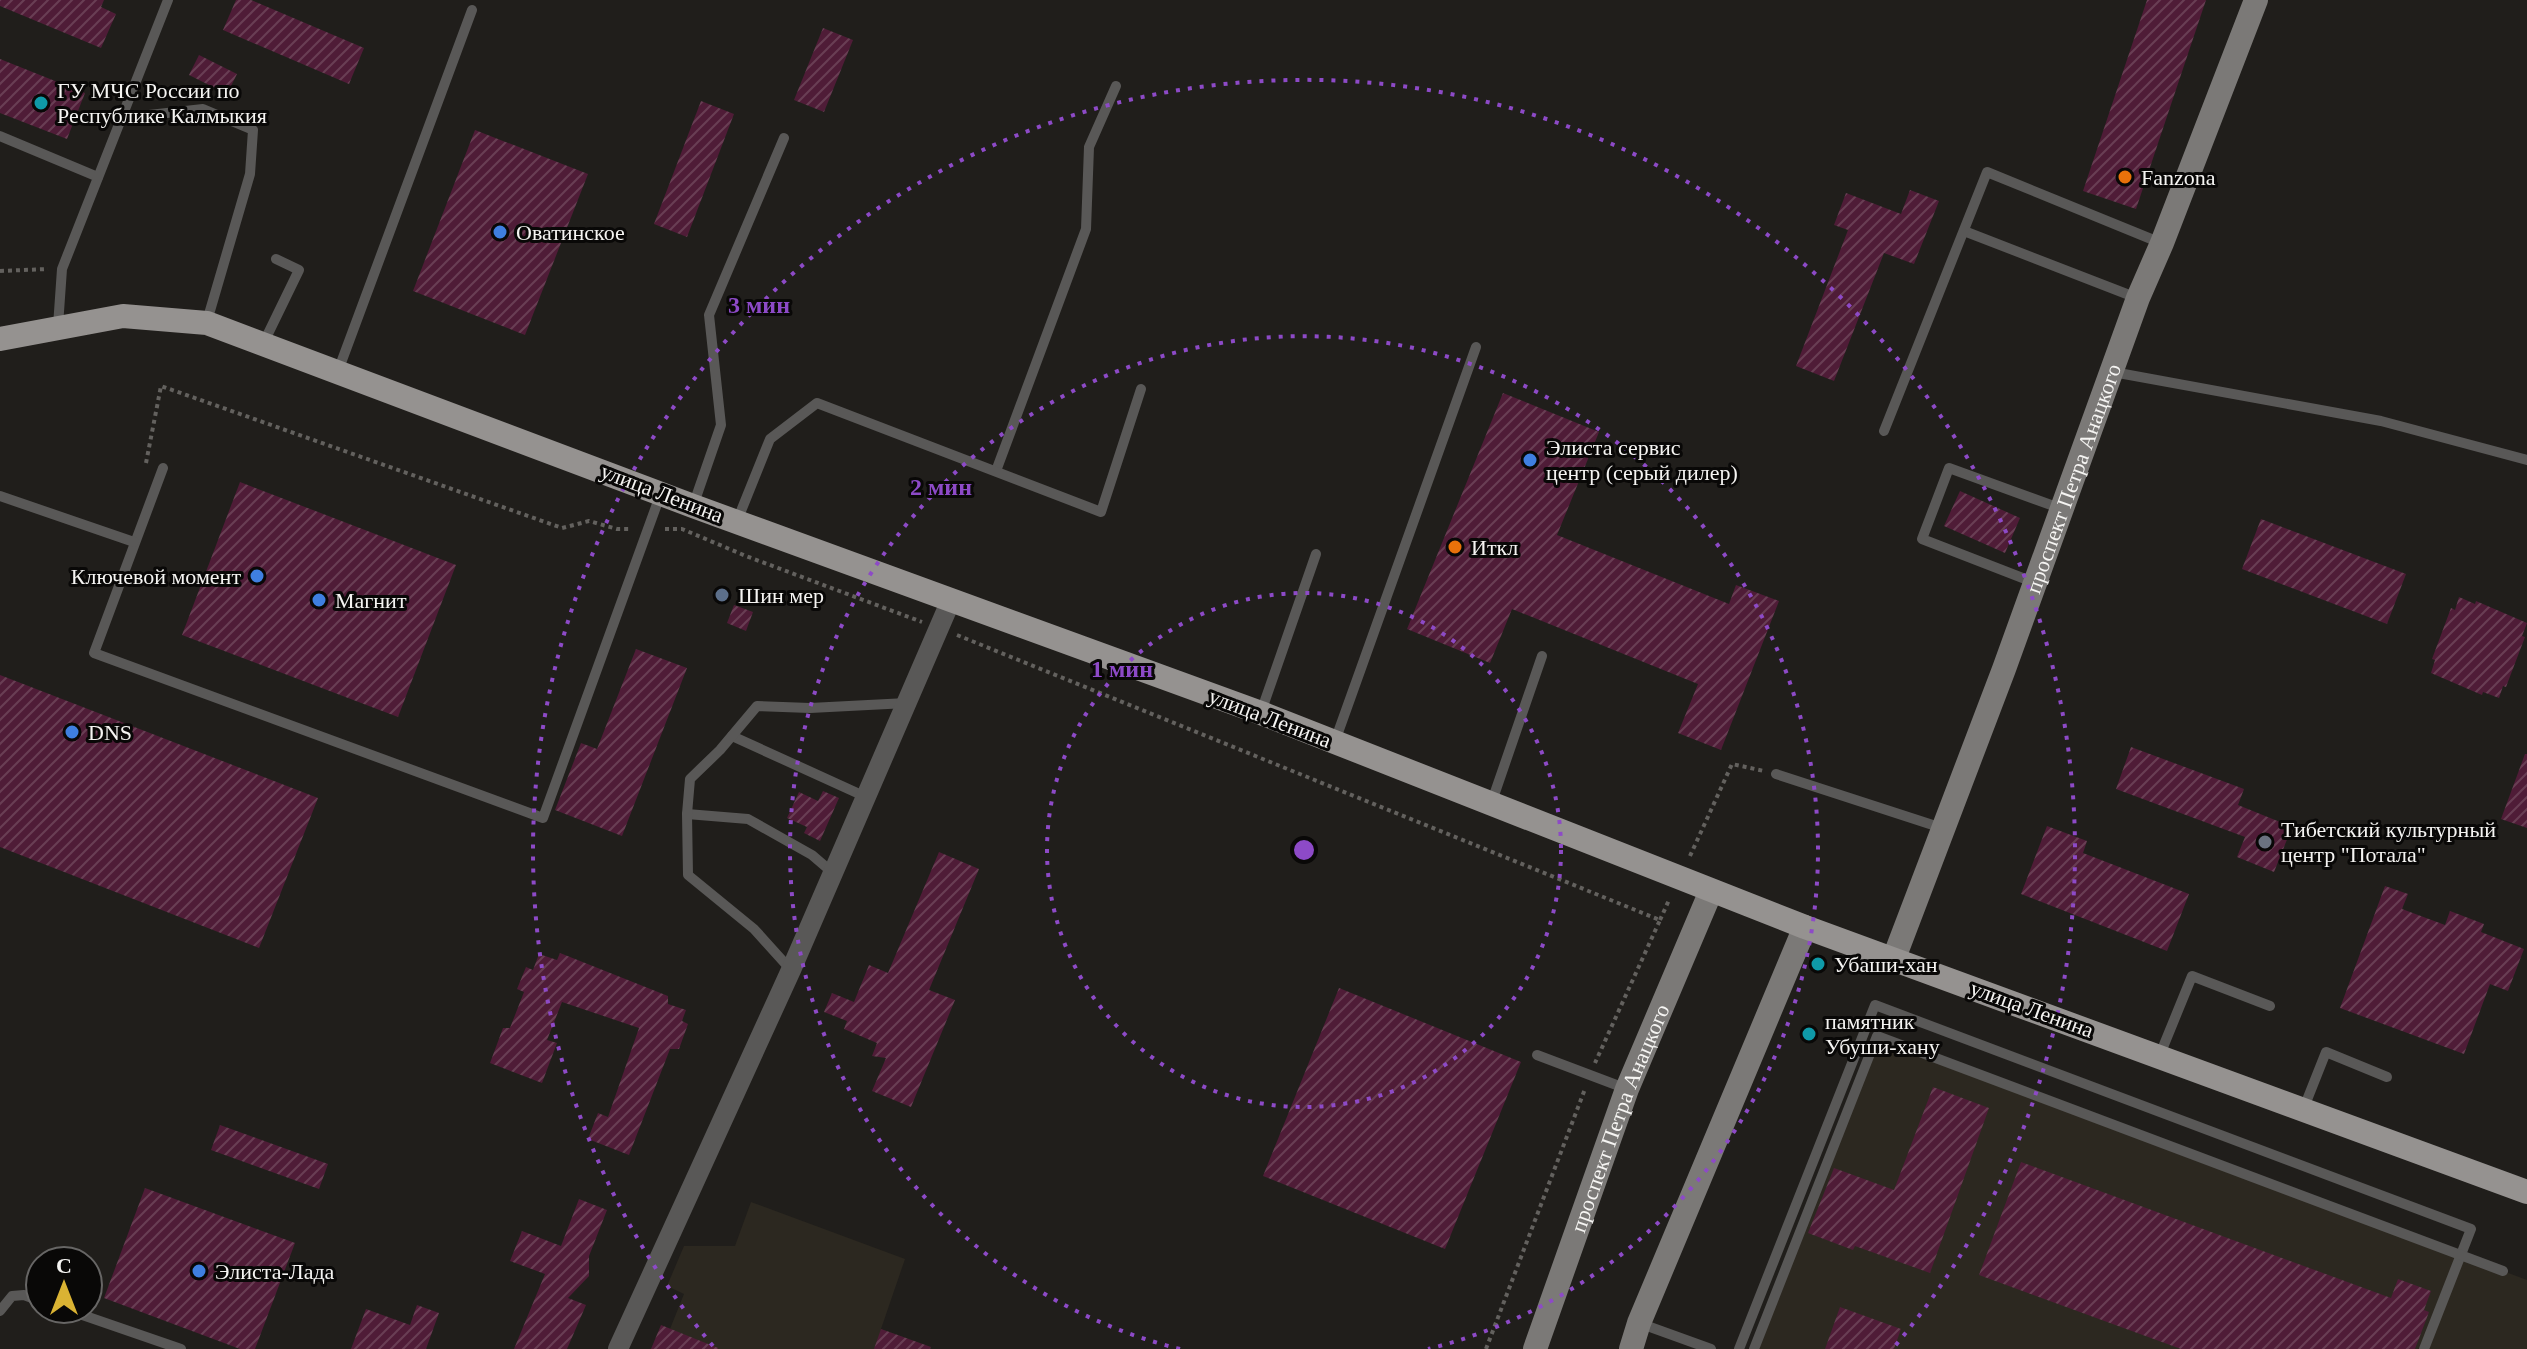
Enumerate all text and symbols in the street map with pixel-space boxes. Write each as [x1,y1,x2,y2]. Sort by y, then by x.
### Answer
place label: ГУ МЧС России по Республике Калмыкия [57,78,267,128]
marker: ГУ МЧС России по Республике Калмыкия [32,94,50,112]
place label: Fanzona [2141,165,2216,190]
marker: Fanzona [2116,168,2134,186]
place label: Оватинское [516,220,625,245]
marker: Оватинское [491,223,509,241]
text: 3 мин [728,292,790,318]
street label: проспект Петра Анацкого [2020,360,2126,596]
place label: Элиста сервис центр (серый дилер) [1546,435,1738,485]
marker: Элиста сервис центр (серый дилер) [1521,451,1539,469]
street label: улица Ленина [597,458,727,528]
text: 2 мин [910,474,972,500]
place label: Иткл [1471,535,1518,560]
marker: Иткл [1446,538,1464,556]
place label: Ключевой момент [71,564,241,589]
marker: Ключевой момент [248,567,266,585]
place label: Шин мер [738,583,824,608]
marker: Шин мер [713,586,731,604]
place label: Магнит [335,588,407,613]
marker: Магнит [310,591,328,609]
text: 1 мин [1091,656,1153,682]
street label: улица Ленина [1205,683,1335,753]
place label: DNS [88,720,132,745]
marker: DNS [63,723,81,741]
place label: Тибетский культурный центр "Потала" [2281,817,2496,867]
marker: Тибетский культурный центр "Потала" [2256,833,2274,851]
centre of rings [1290,836,1318,864]
place label: Убаши-хан [1834,952,1938,977]
marker: Убаши-хан [1809,955,1827,973]
street label: улица Ленина [1967,975,2097,1043]
street label: проспект Петра Анацкого [1565,1000,1674,1235]
place label: памятник Убуши-хану [1825,1009,1940,1059]
marker: памятник Убуши-хану [1800,1025,1818,1043]
north arrow [24,1245,104,1325]
text: С [56,1253,72,1278]
place label: Элиста-Лада [215,1259,335,1284]
marker: Элиста-Лада [190,1262,208,1280]

